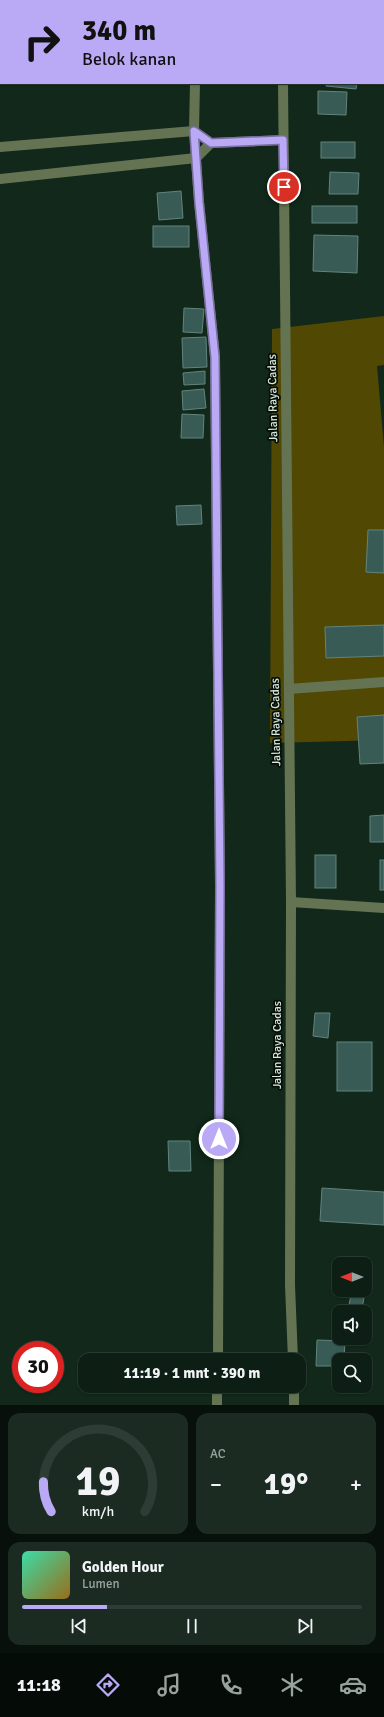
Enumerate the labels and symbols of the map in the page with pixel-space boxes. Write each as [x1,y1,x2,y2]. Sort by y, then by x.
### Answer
pin [267,170,301,204]
street label: Jalan Raya Cadas [265,354,281,442]
street label: Jalan Raya Cadas [268,678,284,766]
street label: Jalan Raya Cadas [270,1001,285,1089]
position arrow [198,1118,240,1160]
north arrow [332,1257,372,1297]
speed limit sign: 30 [12,1341,64,1393]

